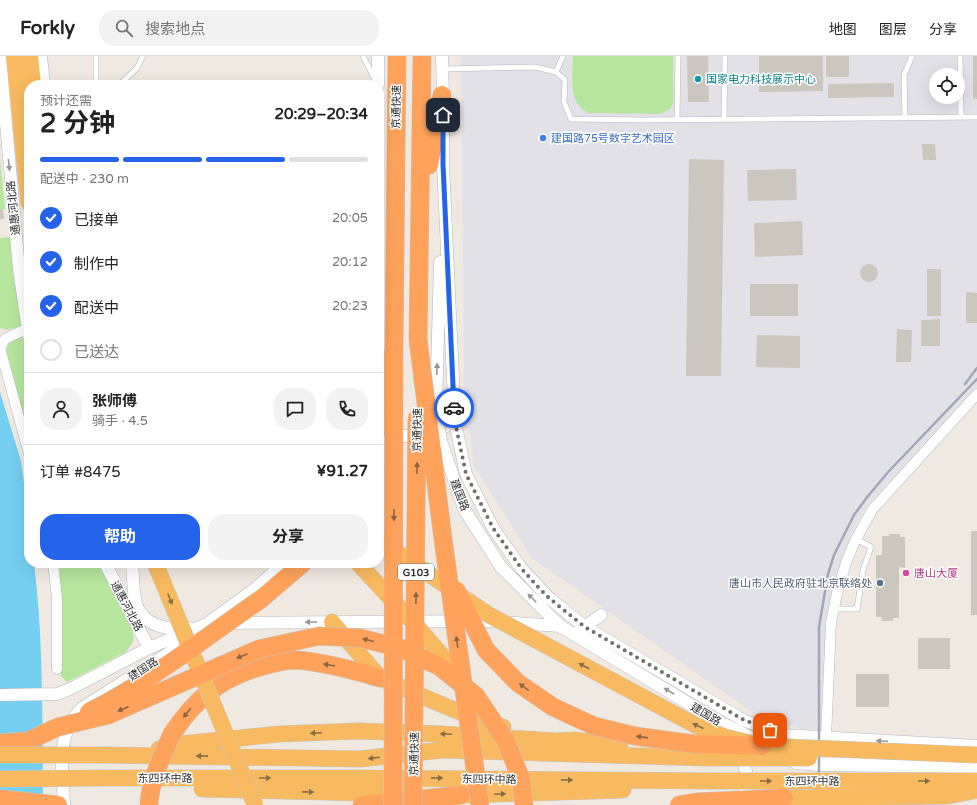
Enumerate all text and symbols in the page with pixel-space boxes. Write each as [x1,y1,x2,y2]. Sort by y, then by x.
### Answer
search box [99,10,379,46]
text: Forkly [20,17,75,39]
icon: search [113,17,135,39]
text: 搜索地点 [145,20,205,38]
text: 地图 [829,21,857,38]
text: 图层 [879,21,907,38]
text: 分享 [929,21,957,38]
map controls [929,68,965,104]
button: locate [929,68,965,104]
place label: 国家电力科技展示中心 [706,73,816,86]
marker: 国家电力科技展示中心 [693,74,703,84]
street label: 京通快速 [390,85,403,129]
text: 预计还需 [40,93,92,109]
pin [426,98,460,132]
icon: home [432,104,454,126]
text: 20:29–20:34 [275,105,368,123]
text: 2 分钟 [40,108,115,139]
place label: 建国路75号数字艺术园区 [551,132,675,145]
marker: 建国路75号数字艺术园区 [538,133,548,143]
one-way arrow [5,159,12,171]
text: 配送中 · 230 m [40,171,129,187]
street label: 通惠河北路 [4,180,23,236]
icon: check [40,207,62,229]
text: 20:05 [332,210,368,226]
text: 已接单 [74,211,119,229]
icon: check [40,251,62,273]
text: 20:12 [332,254,368,270]
text: 制作中 [74,255,119,273]
icon: check [40,295,62,317]
text: 20:23 [332,298,368,314]
text: 配送中 [74,299,119,317]
text: 已送达 [74,343,119,361]
one-way arrow [434,362,440,375]
button: person [40,388,82,430]
button: chat [274,388,316,430]
button: phone [326,388,368,430]
courier [434,388,474,428]
text: 张师傅 [92,392,137,410]
icon: car [443,397,465,419]
street label: 京通快速 [411,408,424,452]
text: 骑手 · 4.5 [92,413,148,429]
one-way arrow [414,461,420,474]
text: ¥91.27 [317,462,368,480]
text: 订单 #8475 [40,463,121,481]
street label: 建国路 [448,477,472,513]
one-way arrow [391,509,397,522]
button: 帮助 [40,514,200,560]
button: 分享 [208,514,368,560]
road number: G103 [398,564,434,580]
place label: 唐山大厦 [914,567,958,580]
marker: 唐山大厦 [901,568,911,578]
place label: 唐山市人民政府驻北京联络处 [729,577,872,590]
marker: 唐山市人民政府驻北京联络处 [875,578,885,588]
street label: 通惠河北路 [108,579,145,634]
one-way arrow [413,591,419,604]
one-way arrow [528,593,537,603]
one-way arrow [167,594,173,606]
one-way arrow [304,619,317,625]
one-way arrow [362,636,375,642]
one-way arrow [454,636,460,648]
one-way arrow [236,653,247,659]
street label: 建国路 [126,655,161,684]
one-way arrow [323,662,335,668]
one-way arrow [578,662,589,669]
one-way arrow [519,683,529,691]
one-way arrow [663,688,675,695]
street label: 建国路 [688,700,723,728]
one-way arrow [117,706,129,712]
one-way arrow [182,708,191,719]
pin [753,713,787,747]
icon: bag [759,719,781,741]
one-way arrow [692,723,704,729]
one-way arrow [310,729,322,736]
one-way arrow [439,731,452,737]
street label: 京通快速 [408,732,421,776]
one-way arrow [636,734,648,740]
one-way arrow [876,737,888,744]
one-way arrow [195,753,208,759]
one-way arrow [368,755,380,761]
street label: 东四环中路 [138,772,193,785]
street label: 东四环中路 [461,773,517,786]
one-way arrow [259,775,272,781]
one-way arrow [431,775,443,782]
street label: 东四环中路 [785,775,840,788]
one-way arrow [561,777,574,783]
one-way arrow [760,778,773,784]
one-way arrow [918,778,931,784]
one-way arrow [302,789,315,795]
one-way arrow [494,791,507,797]

